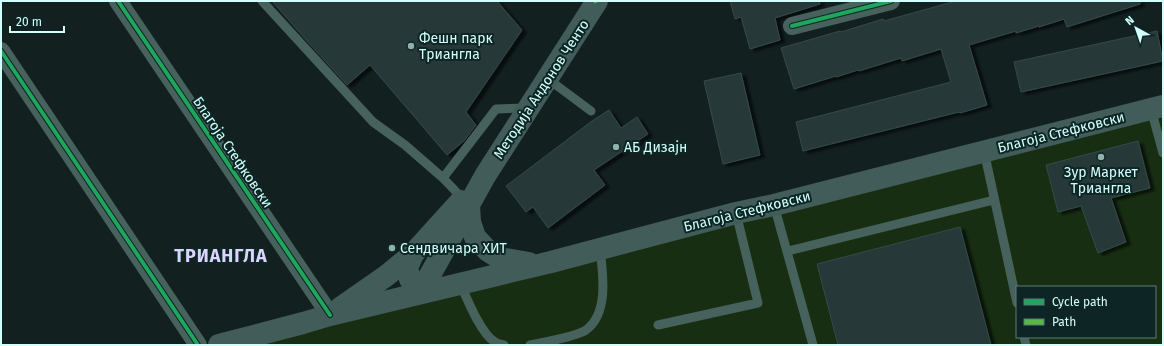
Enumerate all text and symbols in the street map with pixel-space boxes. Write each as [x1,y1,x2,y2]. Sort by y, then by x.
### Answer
scale bar [10,8,64,34]
north arrow [1116,8,1156,48]
text: N [1123,13,1137,28]
text: 20 m [16,15,42,29]
street label: Методија Андонов Ченто [490,16,593,162]
place label: Фешн парк Триангла [419,30,493,63]
marker: Фешн парк Триангла [406,41,416,51]
street label: Благоја Стефковски [189,93,276,211]
street label: Благоја Стефковски [996,108,1126,157]
place label: АБ Дизајн [624,139,687,156]
marker: АБ Дизајн [611,142,621,152]
marker: Зур Маркет Триангла [1096,152,1106,162]
place label: Зур Маркет Триангла [1064,164,1139,197]
street label: Благоја Стефковски [682,187,812,236]
place label: Сендвичара ХИТ [400,240,508,257]
marker: Сендвичара ХИТ [387,243,397,253]
district label: ТРИАНГЛА [174,245,268,267]
legend [1016,286,1156,338]
text: Cycle path [1052,295,1108,309]
text: Path [1052,315,1076,329]

